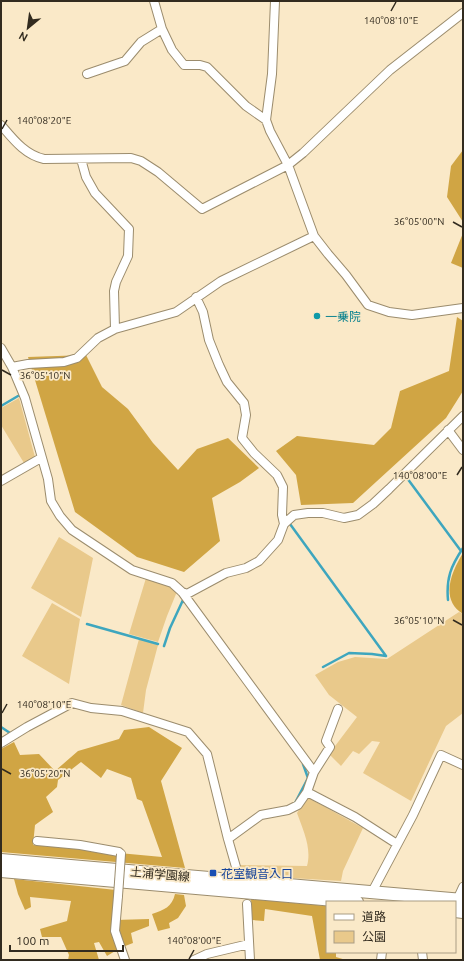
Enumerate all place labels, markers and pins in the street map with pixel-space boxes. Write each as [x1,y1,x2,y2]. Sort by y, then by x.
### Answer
place label: 一乗院 [325,310,361,323]
marker: 一乗院 [312,311,322,321]
place label: 花室観音入口 [221,867,293,880]
marker: 花室観音入口 [208,868,218,878]

